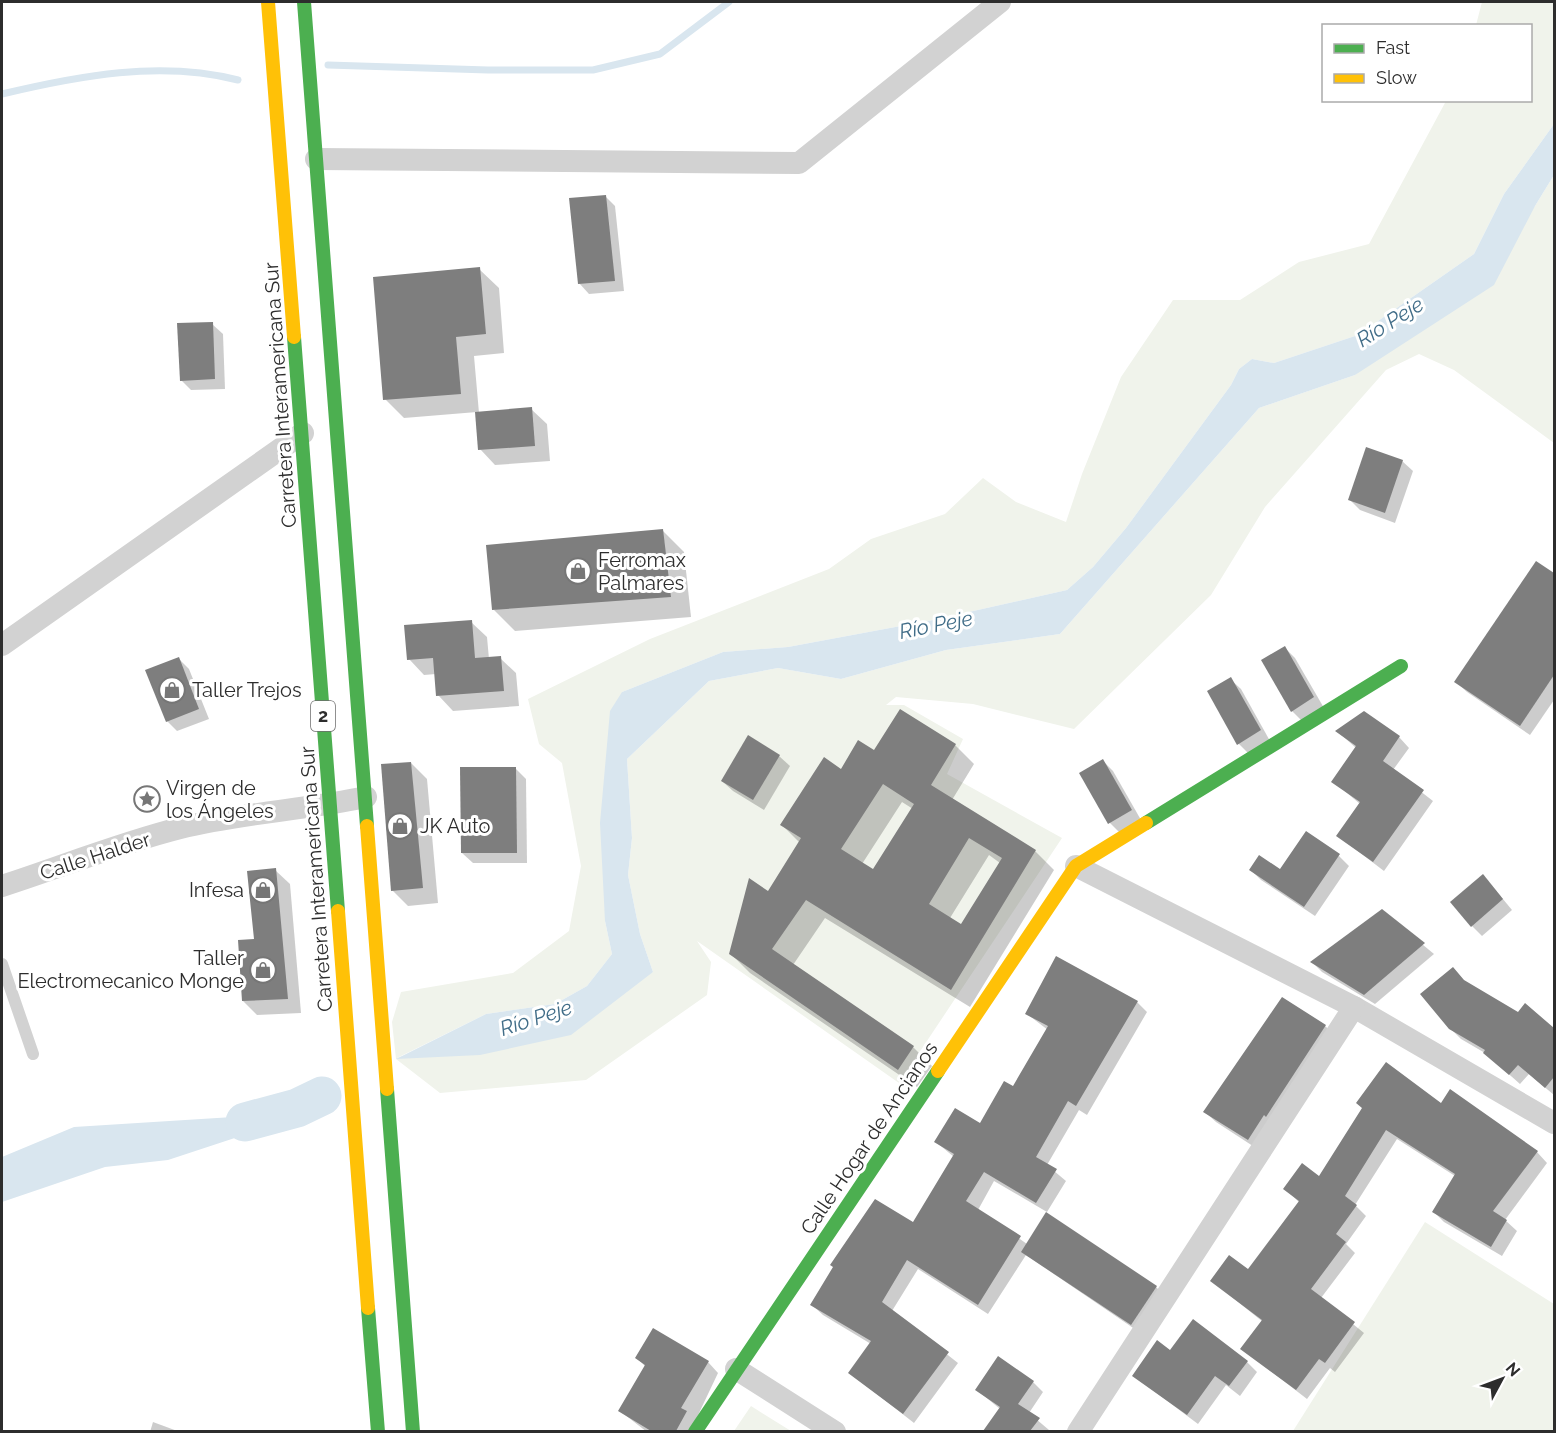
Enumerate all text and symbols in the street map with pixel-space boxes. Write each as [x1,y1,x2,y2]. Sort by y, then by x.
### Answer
legend [1322,24,1532,102]
text: Fast [1376,37,1410,58]
text: Slow [1376,67,1417,88]
street label: Carretera Interamericana Sur [259,261,301,529]
water label: Río Peje [1352,291,1428,352]
place label: Ferromax Palmares [598,548,686,595]
shop icon: Ferromax Palmares [563,556,593,586]
water label: Río Peje [897,605,975,644]
shop icon: Taller Trejos [157,675,187,705]
place label: Taller Trejos [192,678,302,702]
road number: 2 [311,701,335,731]
street label: Carretera Interamericana Sur [295,745,337,1013]
place label: Virgen de los Ángeles [166,776,274,823]
place icon: Virgen de los Ángeles [132,784,162,814]
shop icon: JK Auto [385,811,415,841]
place label: JK Auto [420,814,490,838]
street label: Calle Halder [37,827,153,885]
shop icon: Infesa [248,875,278,905]
place label: Infesa [189,878,244,902]
place label: Taller Electromecanico Monge [17,946,244,993]
shop icon: Taller Electromecanico Monge [248,955,278,985]
water label: Río Peje [497,994,575,1041]
street label: Calle Hogar de Ancianos [796,1037,942,1239]
north arrow [1472,1349,1532,1409]
text: N [1502,1359,1524,1380]

